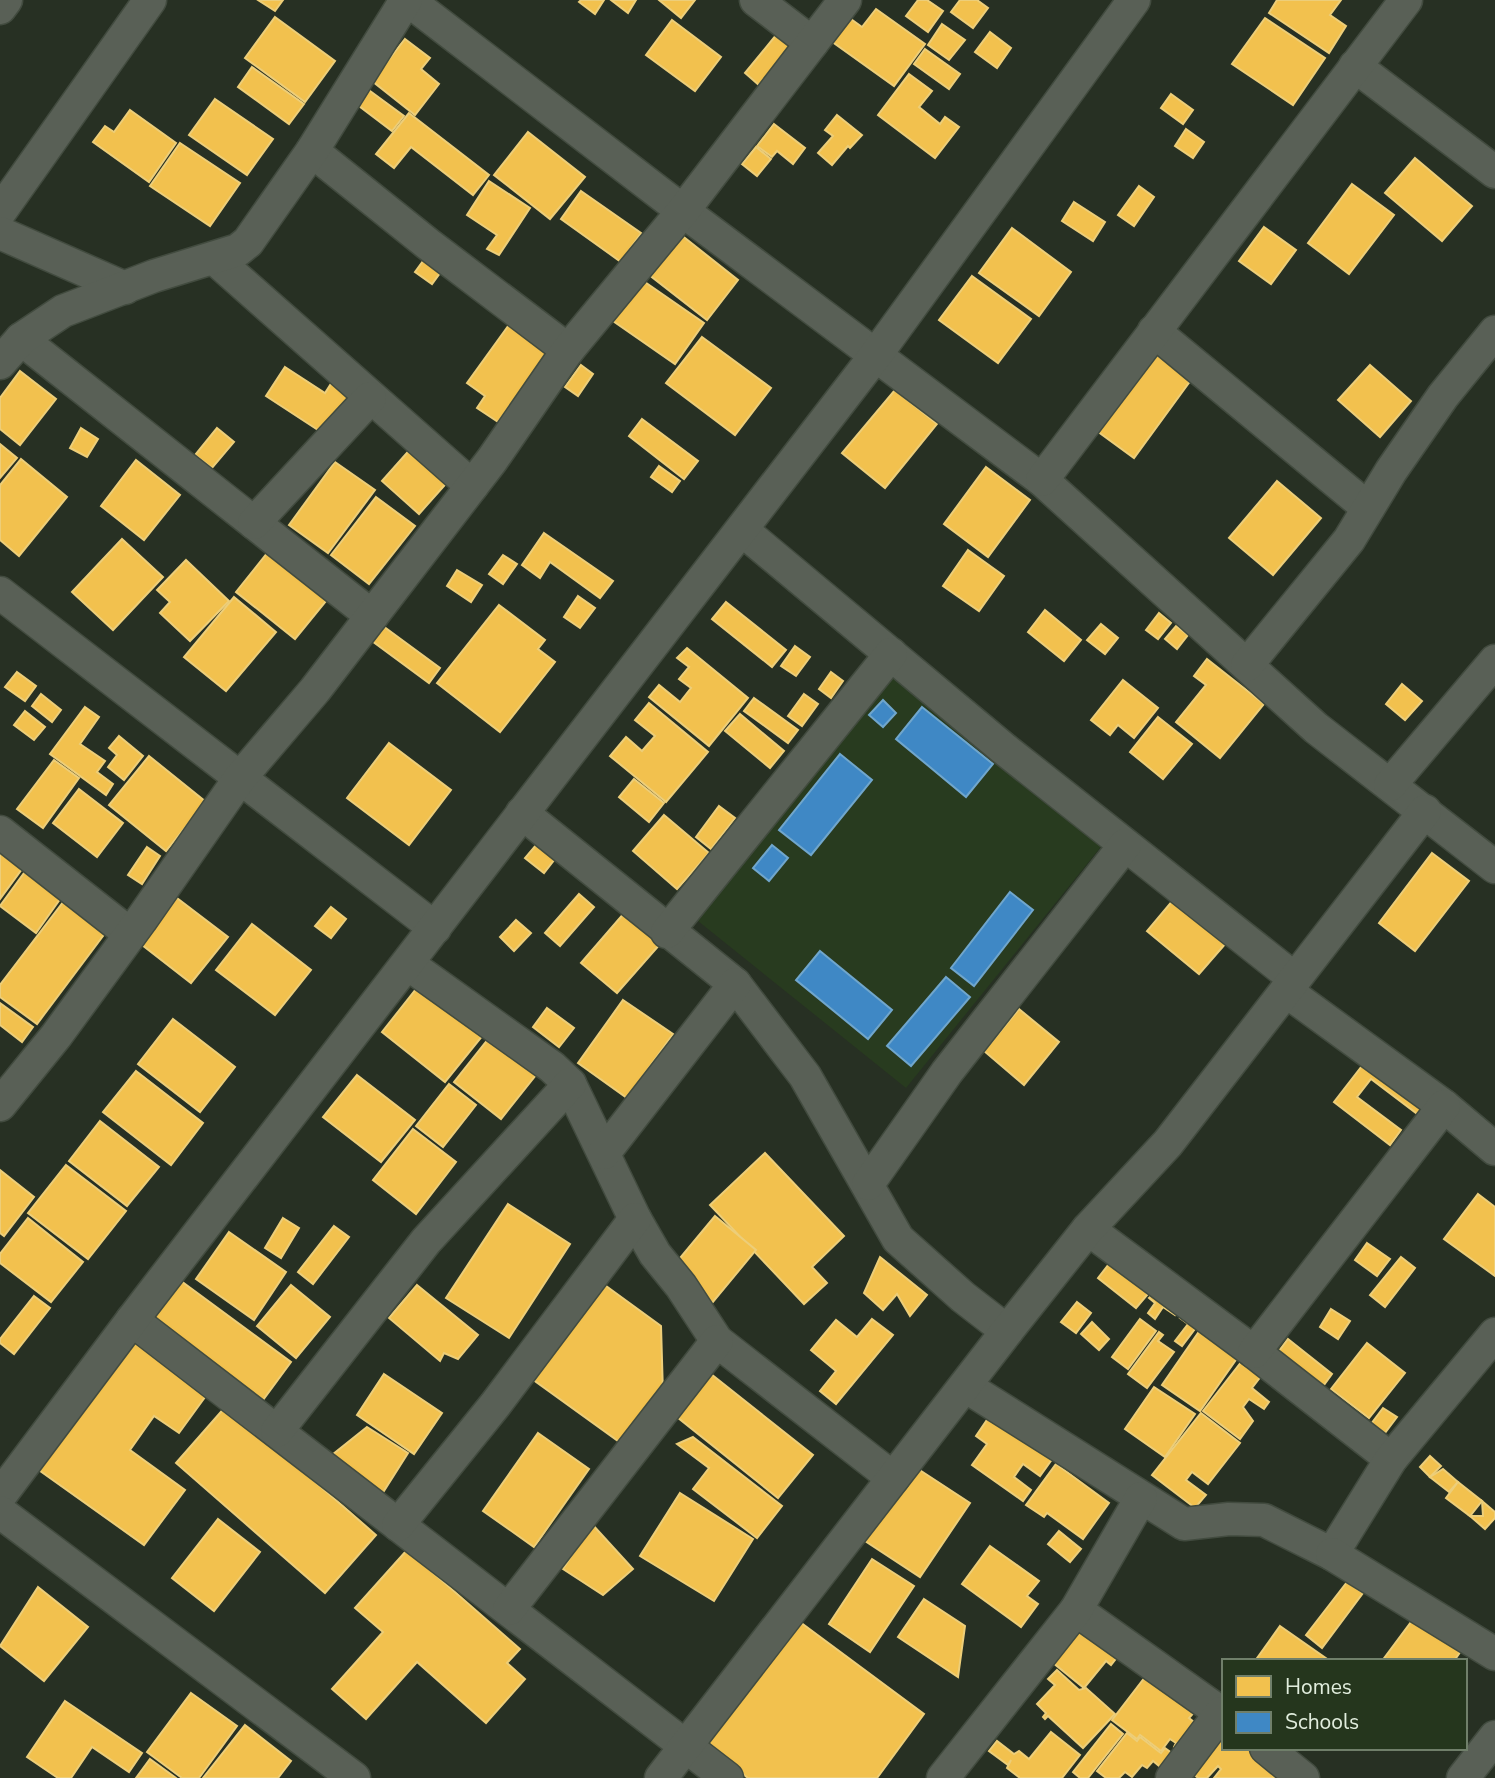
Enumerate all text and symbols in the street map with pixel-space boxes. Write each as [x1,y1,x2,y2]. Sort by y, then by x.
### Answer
legend [1222,1659,1467,1750]
text: Homes [1285,1673,1352,1701]
text: Schools [1285,1708,1359,1736]

